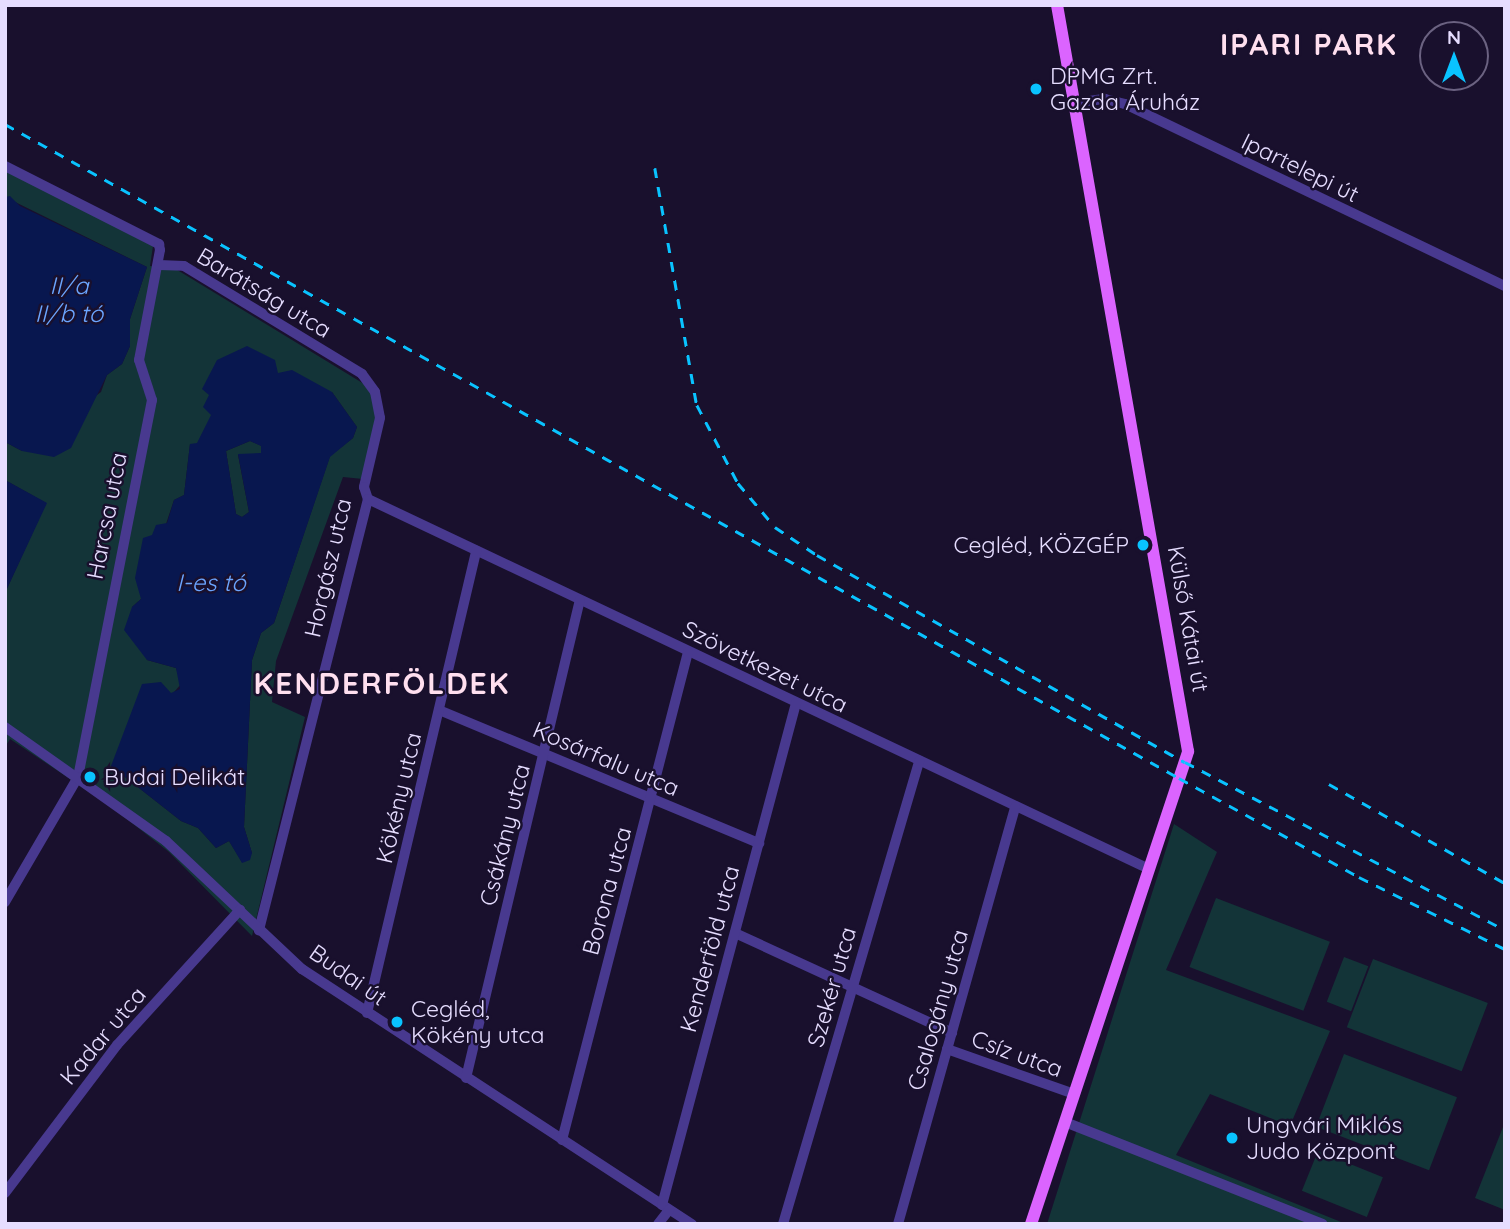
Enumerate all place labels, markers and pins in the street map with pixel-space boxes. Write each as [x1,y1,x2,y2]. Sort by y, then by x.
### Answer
place label: DPMG Zrt. Gazda Áruház [1050,62,1200,116]
marker: DPMG Zrt. Gazda Áruház [1028,81,1044,97]
place label: Cegléd, KÖZGÉP [953,531,1129,559]
marker: Cegléd, KÖZGÉP [1135,537,1151,553]
place label: Budai Delikát [104,763,245,791]
marker: Budai Delikát [82,769,98,785]
place label: Cegléd, Kökény utca [411,995,544,1049]
marker: Cegléd, Kökény utca [389,1014,405,1030]
place label: Ungvári Miklós Judo Központ [1246,1111,1402,1165]
marker: Ungvári Miklós Judo Központ [1224,1130,1240,1146]

